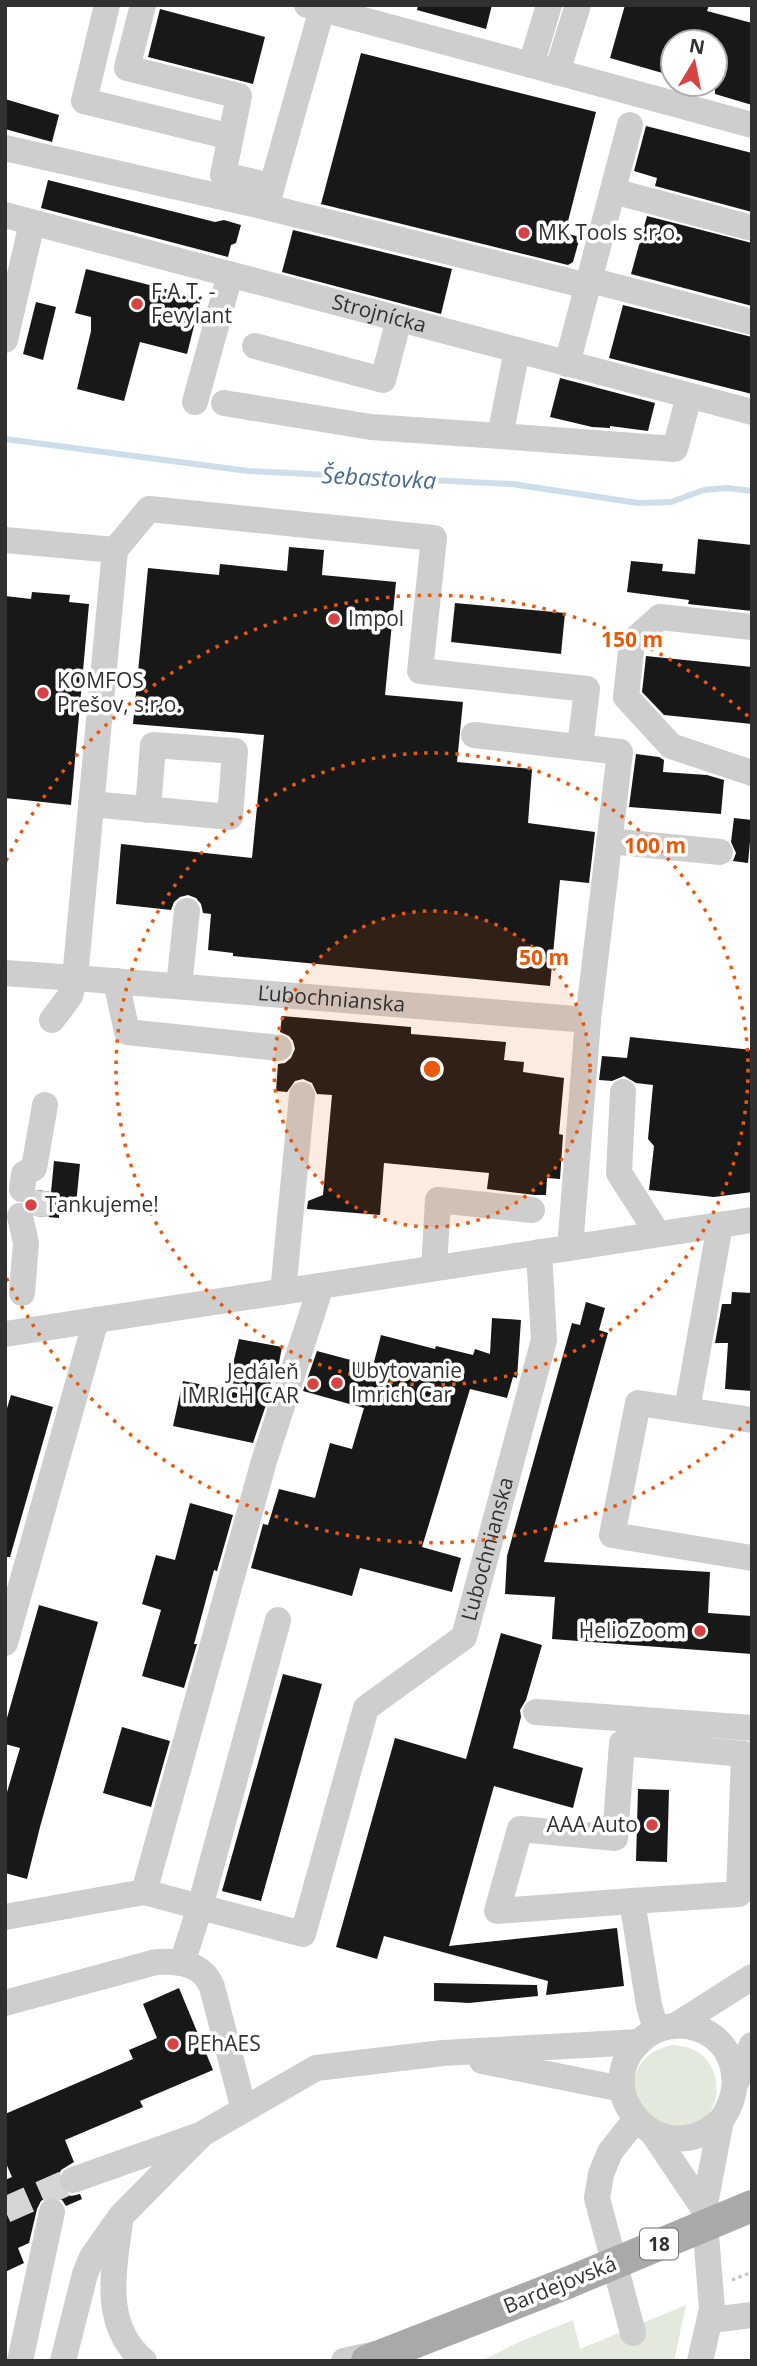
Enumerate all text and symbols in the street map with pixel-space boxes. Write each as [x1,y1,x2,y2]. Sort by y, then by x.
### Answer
north arrow [659,28,729,98]
text: N [687,32,707,60]
place label: MK Tools s.r.o. [538,218,681,246]
marker: MK Tools s.r.o. [516,225,532,241]
place label: F.A.T. - Fevylant [151,277,232,329]
street label: Strojnícka [329,287,430,339]
marker: F.A.T. - Fevylant [129,296,145,312]
water label: Šebastovka [321,458,437,496]
place label: Impol [348,604,404,632]
marker: Impol [326,611,342,627]
text: 150 m [601,625,663,653]
place label: KOMFOS Prešov, s.r.o. [57,666,182,718]
marker: KOMFOS Prešov, s.r.o. [35,685,51,701]
text: 100 m [624,831,686,859]
text: 50 m [519,943,569,971]
street label: Ľubochnianska [257,978,406,1018]
centre of rings [420,1057,444,1081]
place label: Tankujeme! [45,1190,159,1218]
marker: Tankujeme! [23,1197,39,1213]
place label: Ubytovanie Imrich Car [351,1356,462,1408]
place label: Jedáleň IMRICH CAR [182,1357,299,1409]
marker: Ubytovanie Imrich Car [329,1375,345,1391]
marker: Jedáleň IMRICH CAR [305,1376,321,1392]
street label: Ľubochnianska [454,1474,519,1624]
place label: HelioZoom [579,1616,686,1644]
marker: HelioZoom [692,1623,708,1639]
place label: AAA Auto [546,1810,638,1838]
marker: AAA Auto [644,1817,660,1833]
place label: PEhAES [187,2029,261,2057]
marker: PEhAES [165,2036,181,2052]
road number: 18 [640,2228,678,2260]
street label: Bardejovská [499,2249,620,2319]

